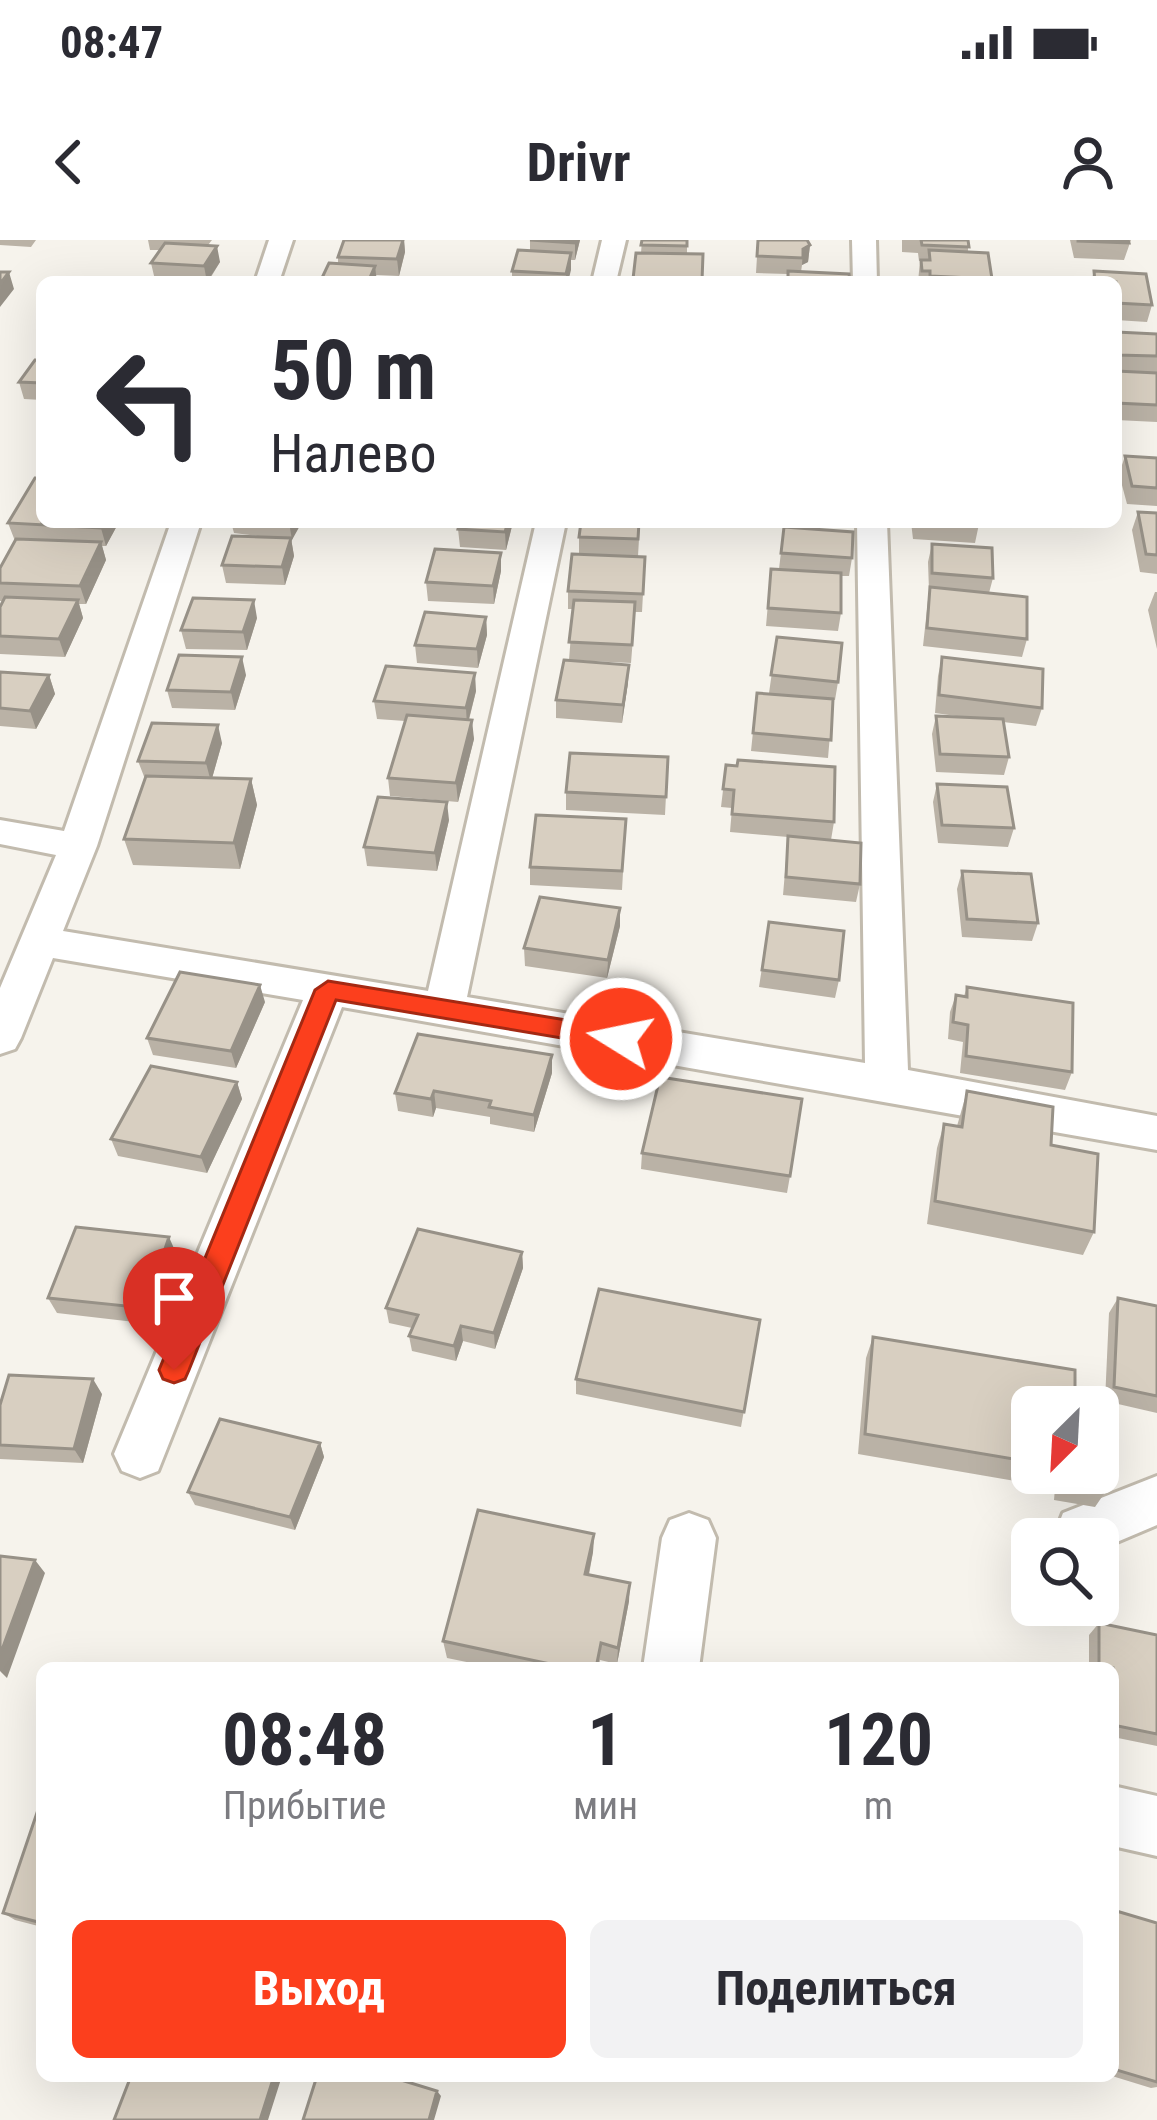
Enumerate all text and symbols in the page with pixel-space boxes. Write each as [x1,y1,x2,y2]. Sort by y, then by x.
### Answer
text: 08:47 [60,16,163,69]
icon: back [36,129,102,195]
icon: person [1055,129,1121,195]
text: Drivr [526,131,631,194]
text: 50 m [270,321,437,420]
icon: left [72,324,228,480]
text: Налево [270,422,437,485]
position arrow [558,976,684,1102]
pin [123,1247,225,1370]
icon: arrive [141,1265,207,1331]
north arrow [1011,1386,1119,1494]
map controls [1011,1386,1119,1626]
button: search [1011,1518,1119,1626]
text: 08:48 [222,1698,387,1783]
text: 1 [587,1698,624,1783]
text: 120 [824,1698,933,1783]
text: Прибытие [223,1783,386,1829]
text: мин [573,1783,638,1829]
text: m [864,1783,893,1829]
button: Выход [72,1920,566,2058]
button: Поделиться [590,1920,1083,2058]

